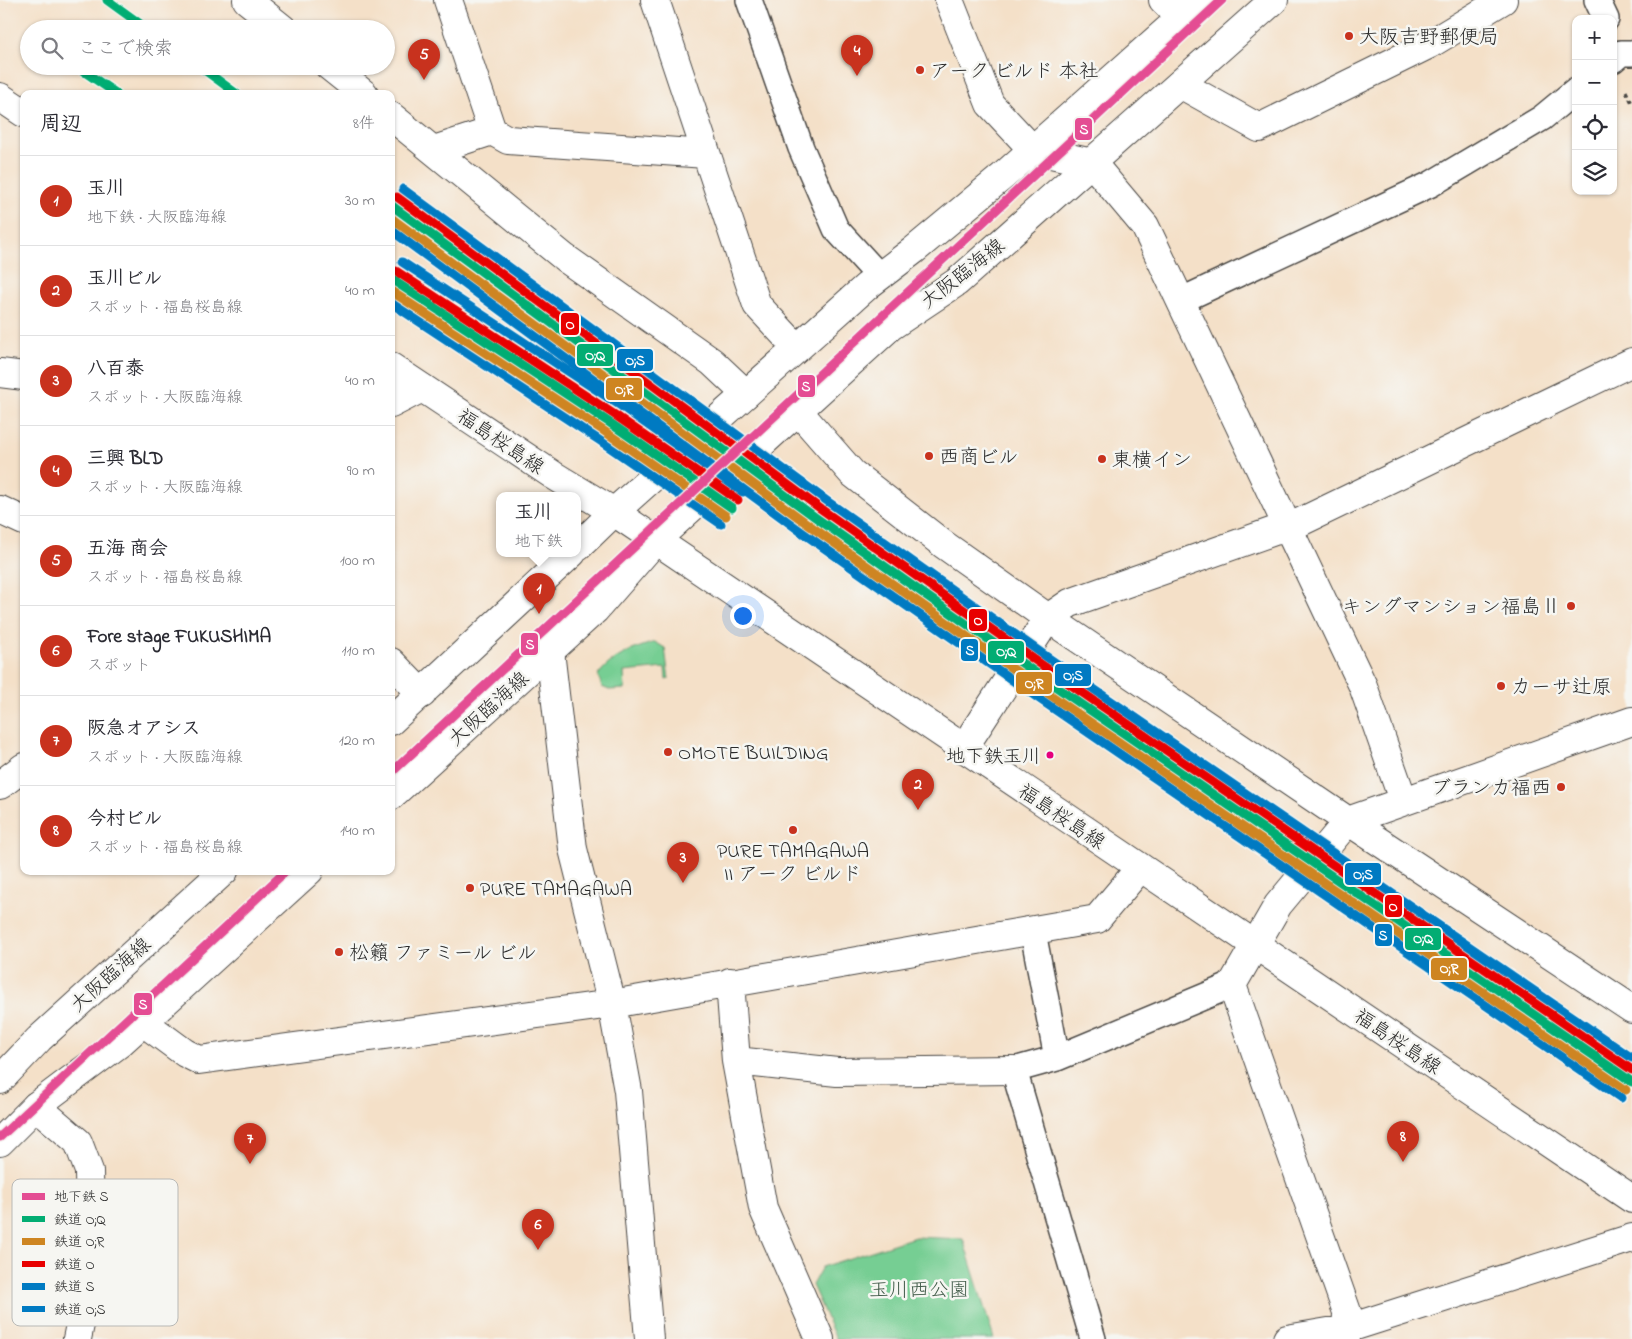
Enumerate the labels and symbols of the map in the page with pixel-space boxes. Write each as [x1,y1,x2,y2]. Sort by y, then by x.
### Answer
place label: 大阪吉野郵便局 [1359,24,1499,53]
marker: 大阪吉野郵便局 [1343,30,1355,42]
pin: 4 [841,35,873,76]
pin: 5 [408,39,440,80]
place label: アーク ビルド 本社 [930,58,1099,87]
marker: アーク ビルド 本社 [914,64,926,76]
line badge: S [1074,117,1093,141]
text: S [1080,120,1089,141]
street label: 大阪臨海線 [915,233,1012,317]
line badge: O [560,312,580,336]
text: O [565,315,575,336]
line badge: O;Q [576,343,614,367]
text: O;Q [585,346,606,367]
line badge: O;S [616,348,654,372]
text: O;S [625,351,645,372]
line badge: S [797,374,816,398]
line badge: O;R [605,377,643,401]
text: S [802,377,811,398]
text: O;R [615,380,635,401]
street label: 福島桜島線 [450,403,549,483]
place label: 西商ビル [939,444,1019,473]
place label: 東横イン [1112,447,1192,476]
marker: 西商ビル [923,450,935,462]
marker: 東横イン [1096,453,1108,465]
pin: 1 [523,573,555,614]
place label: キングマンション福島Ⅱ [1342,594,1561,623]
marker: キングマンション福島Ⅱ [1565,600,1577,612]
your location [730,603,756,629]
line badge: O [968,608,988,632]
text: O [973,611,983,632]
line badge: S [520,632,539,656]
text: S [526,635,535,656]
line badge: S [960,638,979,662]
line badge: O;Q [987,640,1025,664]
text: S [966,641,975,662]
text: O;Q [996,642,1017,663]
line badge: O;S [1054,663,1092,687]
street label: 大阪臨海線 [443,666,537,754]
text: O;S [1063,666,1083,687]
line badge: O;R [1015,671,1053,695]
text: O;R [1025,674,1045,695]
place label: カーサ辻原 [1511,674,1612,703]
marker: カーサ辻原 [1495,680,1507,692]
place label: OMOTE BUILDING [678,740,829,769]
place label: 地下鉄玉川 [946,744,1041,771]
marker: OMOTE BUILDING [662,746,674,758]
marker: 地下鉄玉川 [1045,750,1055,760]
pin: 2 [902,769,934,810]
place label: ブランカ福西 [1431,775,1551,804]
street label: 福島桜島線 [1011,778,1110,858]
marker: ブランカ福西 [1555,781,1567,793]
marker: PURE TAMAGAWA II アーク ビルド [787,824,799,836]
place label: PURE TAMAGAWA II アーク ビルド [717,838,869,890]
pin: 3 [667,842,699,883]
line badge: O;S [1344,862,1382,886]
text: O;S [1353,865,1373,886]
place label: PURE TAMAGAWA [480,876,632,905]
marker: PURE TAMAGAWA [464,882,476,894]
line badge: O [1384,894,1403,918]
text: O [1388,897,1398,918]
line badge: S [1374,923,1393,947]
text: S [1379,926,1388,947]
line badge: O;Q [1404,927,1442,951]
text: O;Q [1413,929,1434,950]
street label: 大阪臨海線 [65,932,159,1020]
place label: 松籟 ファミール ビル [349,940,537,969]
marker: 松籟 ファミール ビル [333,946,345,958]
line badge: O;R [1430,957,1468,981]
text: O;R [1440,959,1460,980]
line badge: S [133,992,153,1016]
text: S [139,995,148,1016]
street label: 福島桜島線 [1347,1003,1446,1083]
pin: 8 [1387,1121,1419,1162]
pin: 7 [234,1123,266,1164]
legend [12,1179,178,1326]
text: 地下鉄 S [54,1187,109,1208]
pin: 6 [522,1209,554,1250]
text: 鉄道 O;Q [54,1210,107,1231]
text: 鉄道 O;R [54,1232,105,1253]
text: 鉄道 O [54,1255,95,1276]
text: 鉄道 S [54,1277,95,1298]
park label: 玉川西公園 [869,1277,969,1306]
text: 鉄道 O;S [54,1300,106,1321]

